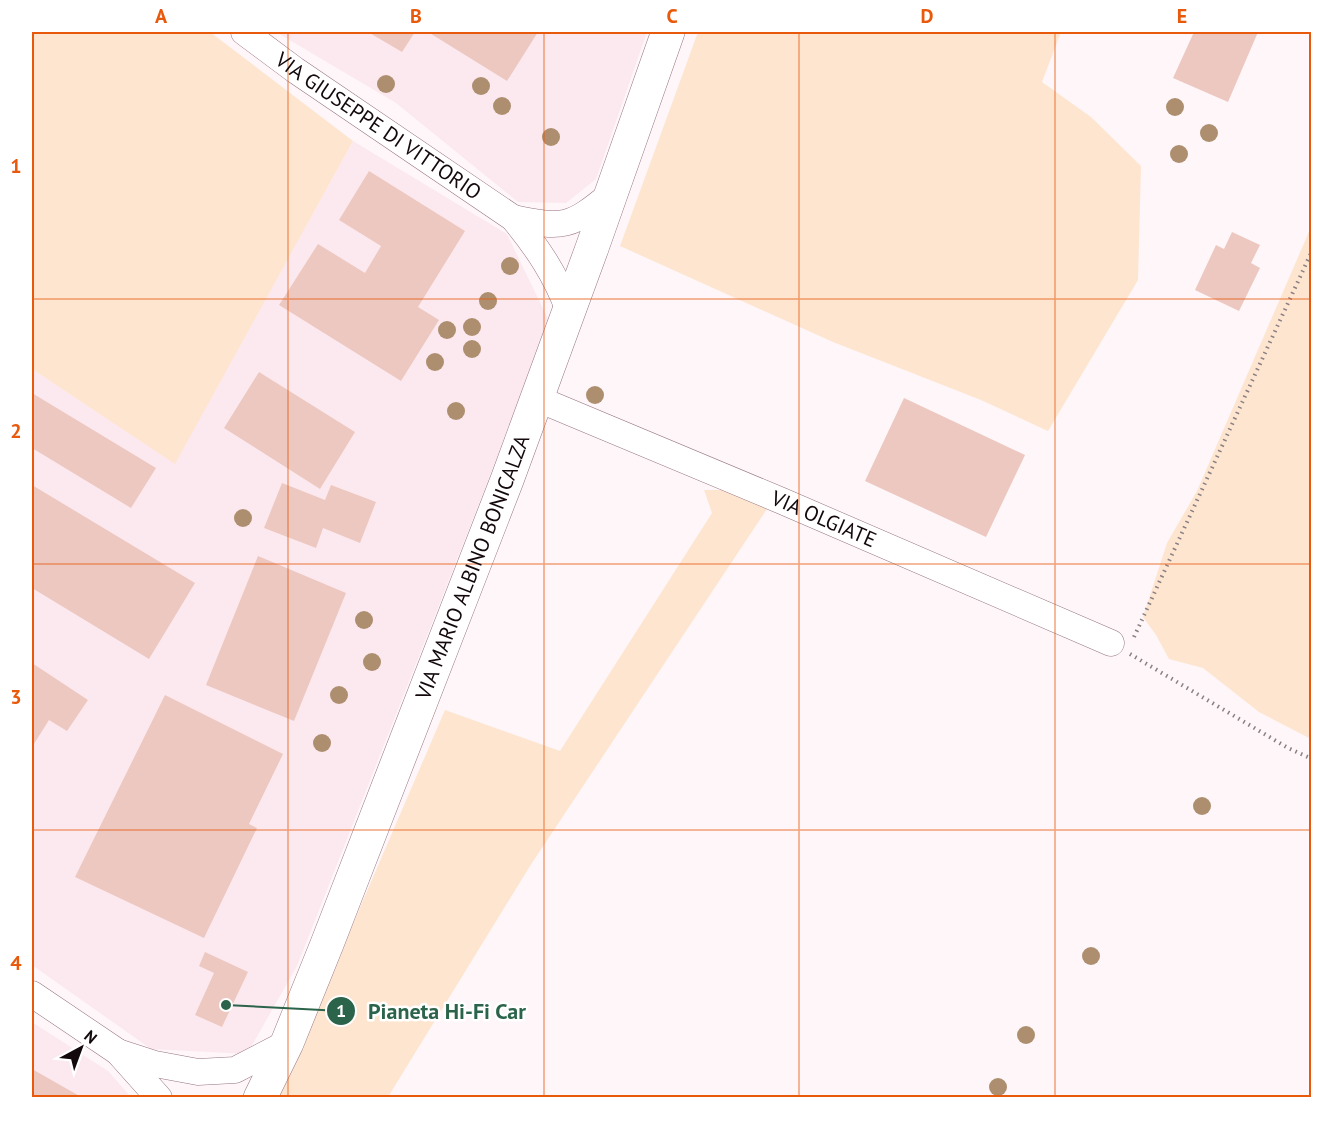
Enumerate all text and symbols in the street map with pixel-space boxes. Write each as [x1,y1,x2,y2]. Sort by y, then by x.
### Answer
text: A [155,3,168,29]
text: B [410,3,422,29]
text: C [666,3,678,29]
text: D [921,3,934,29]
text: E [1177,3,1187,29]
street label: VIA GIUSEPPE DI VITTORIO [269,45,487,206]
text: 1 [10,153,22,179]
text: 2 [10,418,22,444]
street label: VIA MARIO ALBINO BONICALZA [409,430,536,704]
street label: VIA OLGIATE [767,484,881,553]
text: 3 [10,684,22,710]
text: 4 [10,950,22,976]
callout: Pianeta Hi-Fi Car [326,991,538,1031]
text: Pianeta Hi-Fi Car [368,997,526,1025]
text: 1 [336,999,346,1022]
north arrow [51,1018,111,1078]
text: N [80,1026,101,1048]

